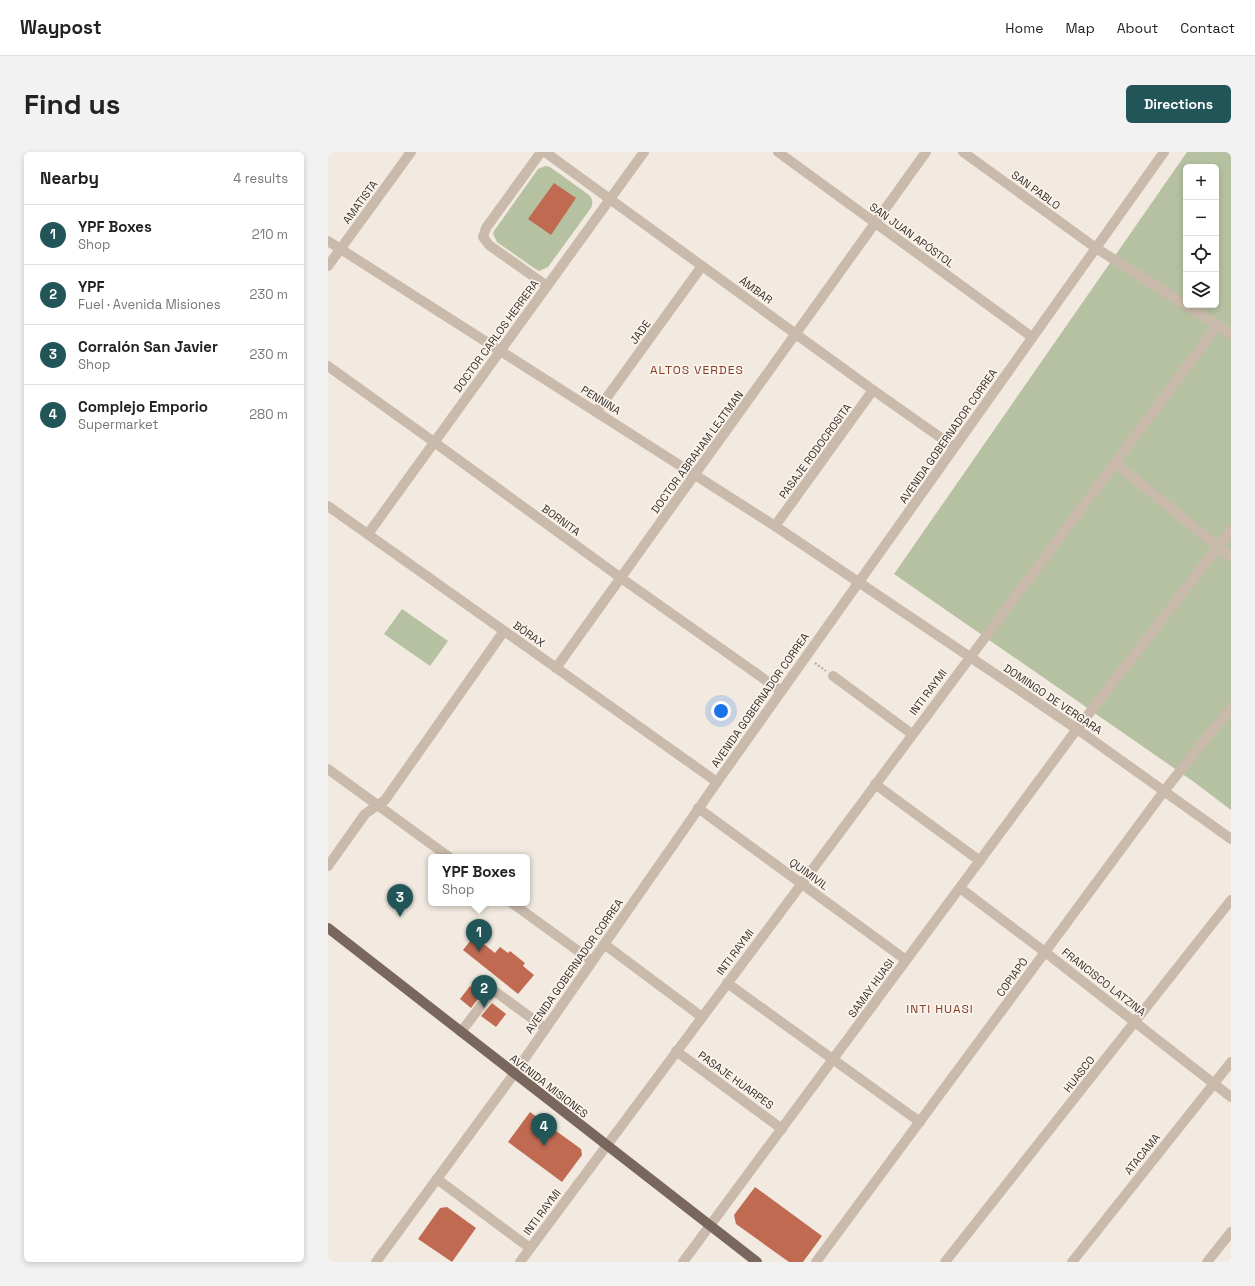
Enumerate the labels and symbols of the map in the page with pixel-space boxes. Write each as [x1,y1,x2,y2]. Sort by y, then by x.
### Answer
street label: SAN PABLO [1009,168,1063,212]
street label: AMATISTA [339,177,381,227]
street label: SAN JUAN APÓSTOL [867,199,958,270]
street label: ÁMBAR [737,273,775,307]
street label: DOCTOR CARLOS HERRERA [450,277,542,395]
street label: JADE [627,317,653,347]
district label: ALTOS VERDES [650,362,744,378]
street label: AVENIDA GOBERNADOR CORREA [896,366,1000,506]
street label: PENNINA [578,382,624,418]
street label: DOCTOR ABRAHAM LEJTMAN [648,388,746,516]
street label: PASAJE RODOCROSITA [776,401,854,501]
street label: BORNITA [539,501,583,539]
street label: BÓRAX [510,617,548,650]
street label: AVENIDA GOBERNADOR CORREA [708,630,812,770]
street label: DOMINGO DE VERGARA [1001,661,1105,737]
street label: INTI RAYMI [906,666,950,718]
your location [711,701,731,721]
street label: QUIMIVIL [787,855,831,893]
pin: 3 [387,884,413,917]
street label: AVENIDA GOBERNADOR CORREA [522,896,626,1036]
pin: 1 [466,919,492,952]
street label: INTI RAYMI [713,926,757,978]
street label: FRANCISCO LATZINA [1059,945,1149,1019]
street label: COPIAPÓ [992,954,1031,999]
street label: SAMAY HUASI [845,956,897,1020]
pin: 2 [471,975,497,1008]
district label: INTI HUASI [906,1001,974,1017]
street label: PASAJE HUARPES [696,1048,777,1112]
street label: AVENIDA MISIONES [507,1051,591,1121]
street label: HUASCO [1060,1053,1098,1095]
pin: 4 [531,1113,557,1146]
street label: ATACAMA [1121,1131,1163,1177]
street label: INTI RAYMI [520,1186,564,1238]

